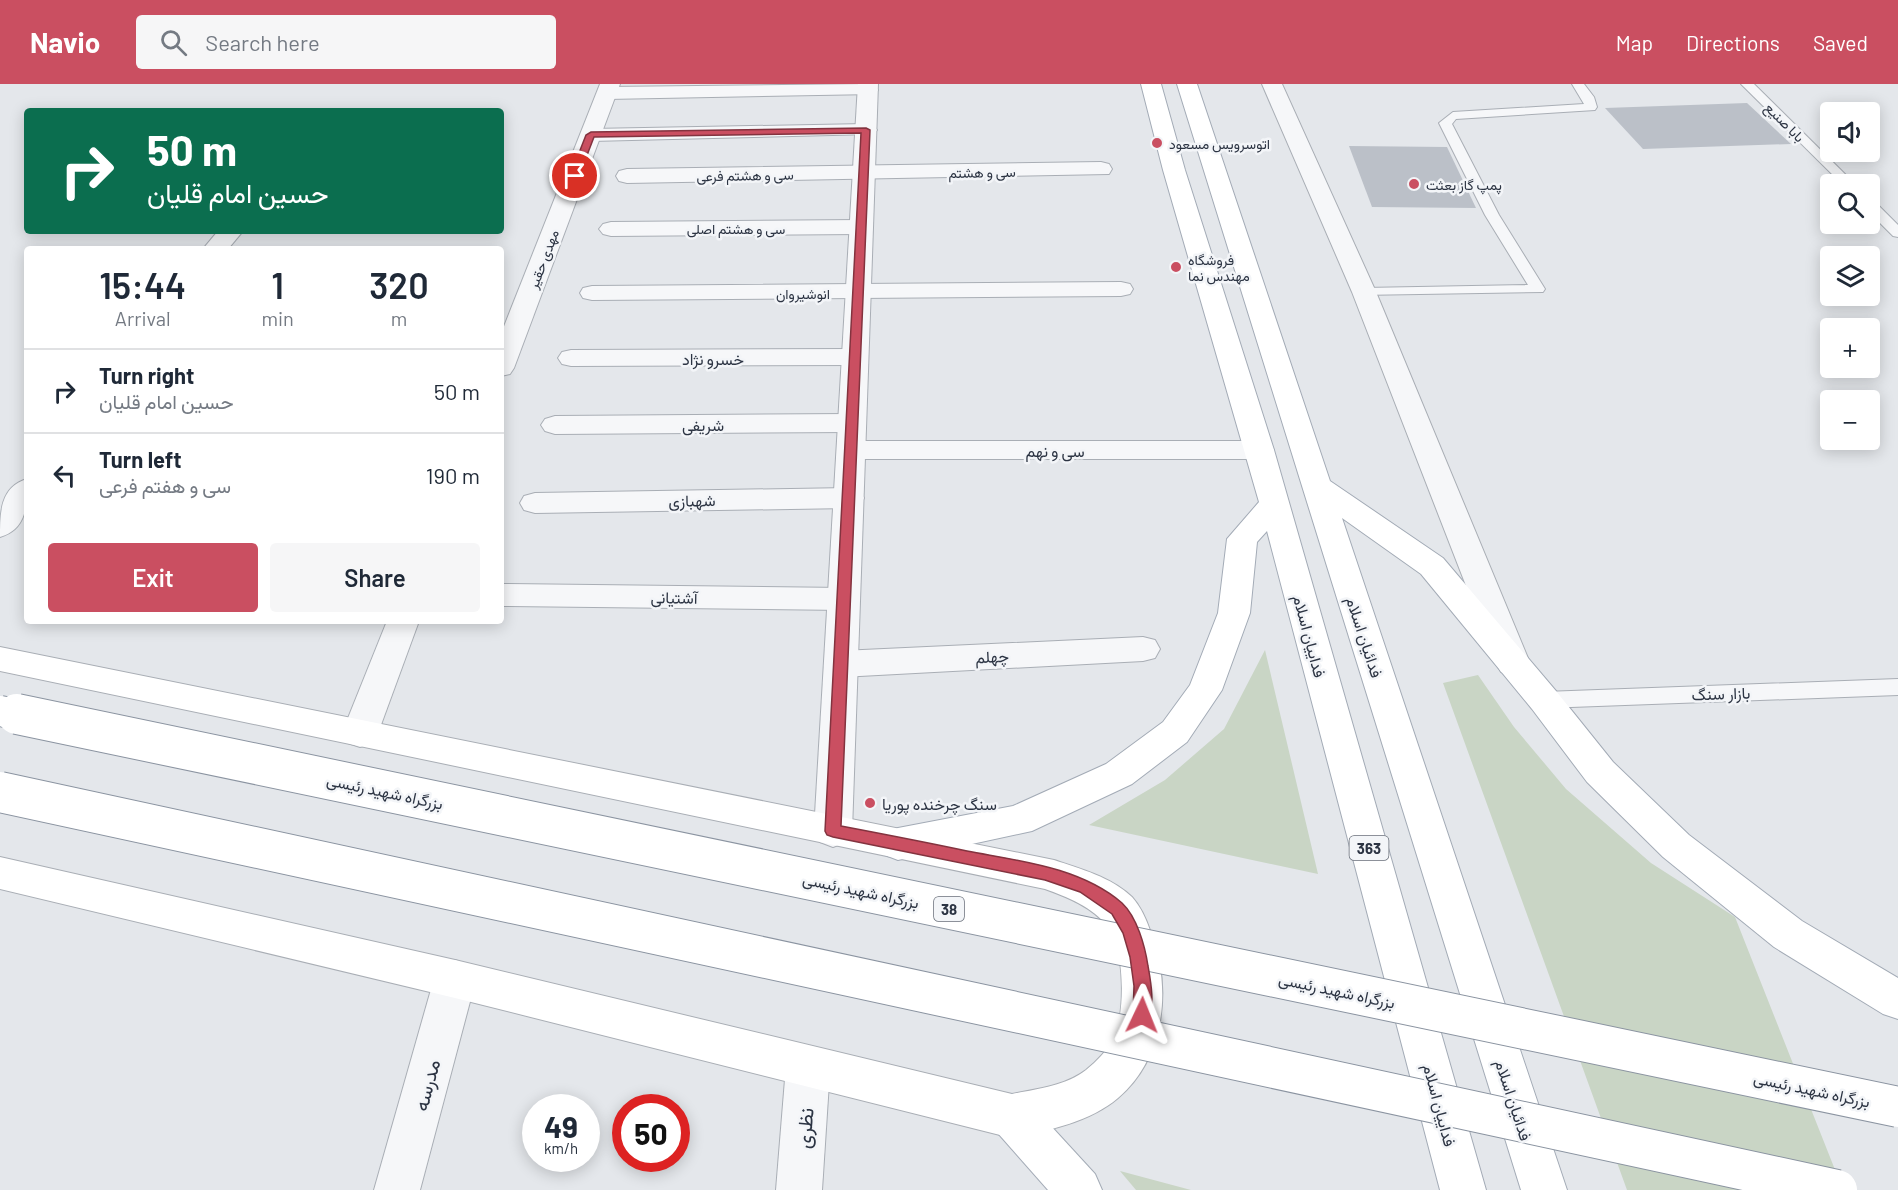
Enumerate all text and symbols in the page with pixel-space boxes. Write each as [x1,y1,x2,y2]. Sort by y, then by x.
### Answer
search box [136,15,556,69]
text: Navio [30,25,100,59]
icon: search [157,26,190,59]
text: Search here [205,29,320,55]
text: Map [1616,30,1653,55]
text: Directions [1686,30,1780,55]
text: Saved [1813,30,1868,55]
street label: بابا صنیع [1760,99,1808,147]
map controls [1820,102,1880,450]
button: sound [1820,102,1880,162]
text: 50 m [147,124,237,174]
icon: right [48,132,126,210]
place label: اتوسرویس مسعود [1169,135,1270,153]
marker: اتوسرویس مسعود [1150,136,1164,150]
pin [549,150,600,201]
icon: arrive [558,159,591,192]
street label: سی و هشتم [948,163,1016,182]
street label: سی و هشتم فرعی [696,166,794,185]
button: search [1820,174,1880,234]
text: حسین امام قلیان [147,176,329,208]
place label: پمپ گاز بعثت [1426,176,1502,195]
marker: پمپ گاز بعثت [1407,177,1421,191]
street label: سی و هشتم اصلی [687,220,785,238]
street label: مهدی حقیر [524,227,563,292]
button: layers [1820,246,1880,306]
place label: فروشگاه مهندس نما [1188,251,1250,285]
marker: فروشگاه مهندس نما [1169,260,1183,274]
text: 15:44 [99,263,186,306]
text: 1 [271,263,284,306]
text: 320 [369,263,429,306]
street label: انوشیروان [776,285,830,303]
text: Arrival [115,306,171,330]
text: min [261,306,294,330]
text: m [391,306,407,330]
button: + [1820,318,1880,378]
street label: خسرو نژاد [682,349,744,370]
text: Turn right [99,362,194,388]
icon: right [48,375,81,408]
text: 50 m [434,378,480,404]
text: حسین امام قلیان [99,389,234,413]
button: − [1820,390,1880,450]
street label: شریفی [682,415,724,436]
street label: سی و نهم [1025,441,1085,462]
text: Turn left [99,446,182,472]
icon: left [48,459,81,492]
text: 190 m [426,462,480,488]
text: سی و هفتم فرعی [99,473,231,497]
street label: شهبازی [668,490,716,512]
button: Exit [48,543,258,612]
button: Share [270,543,480,612]
street label: آشتیانی [650,587,699,609]
street label: فداییان اسلام [1288,593,1330,680]
street label: فدائیان اسلام [1341,594,1387,680]
street label: چهلم [975,646,1010,669]
street label: بازار سنگ [1691,682,1751,706]
street label: بزرگراه شهید رئیسی [325,769,445,815]
place label: سنگ چرخنده پوریا [882,794,997,816]
marker: سنگ چرخنده پوریا [863,796,877,810]
road number: 363 [1350,836,1388,860]
street label: بزرگراه شهید رئیسی [801,868,921,914]
road number: 38 [934,897,964,921]
street label: بزرگراه شهید رئیسی [1277,968,1397,1014]
position arrow [1110,983,1174,1047]
street label: مدرسه [408,1056,446,1114]
street label: فدائیان اسلام [1490,1057,1536,1143]
street label: فداییان اسلام [1418,1062,1460,1149]
street label: بزرگراه شهید رئیسی [1752,1067,1872,1113]
speed limit sign: 50 [612,1094,690,1172]
street label: نظری [790,1107,820,1150]
text: 49 [544,1108,578,1144]
text: km/h [544,1139,578,1157]

